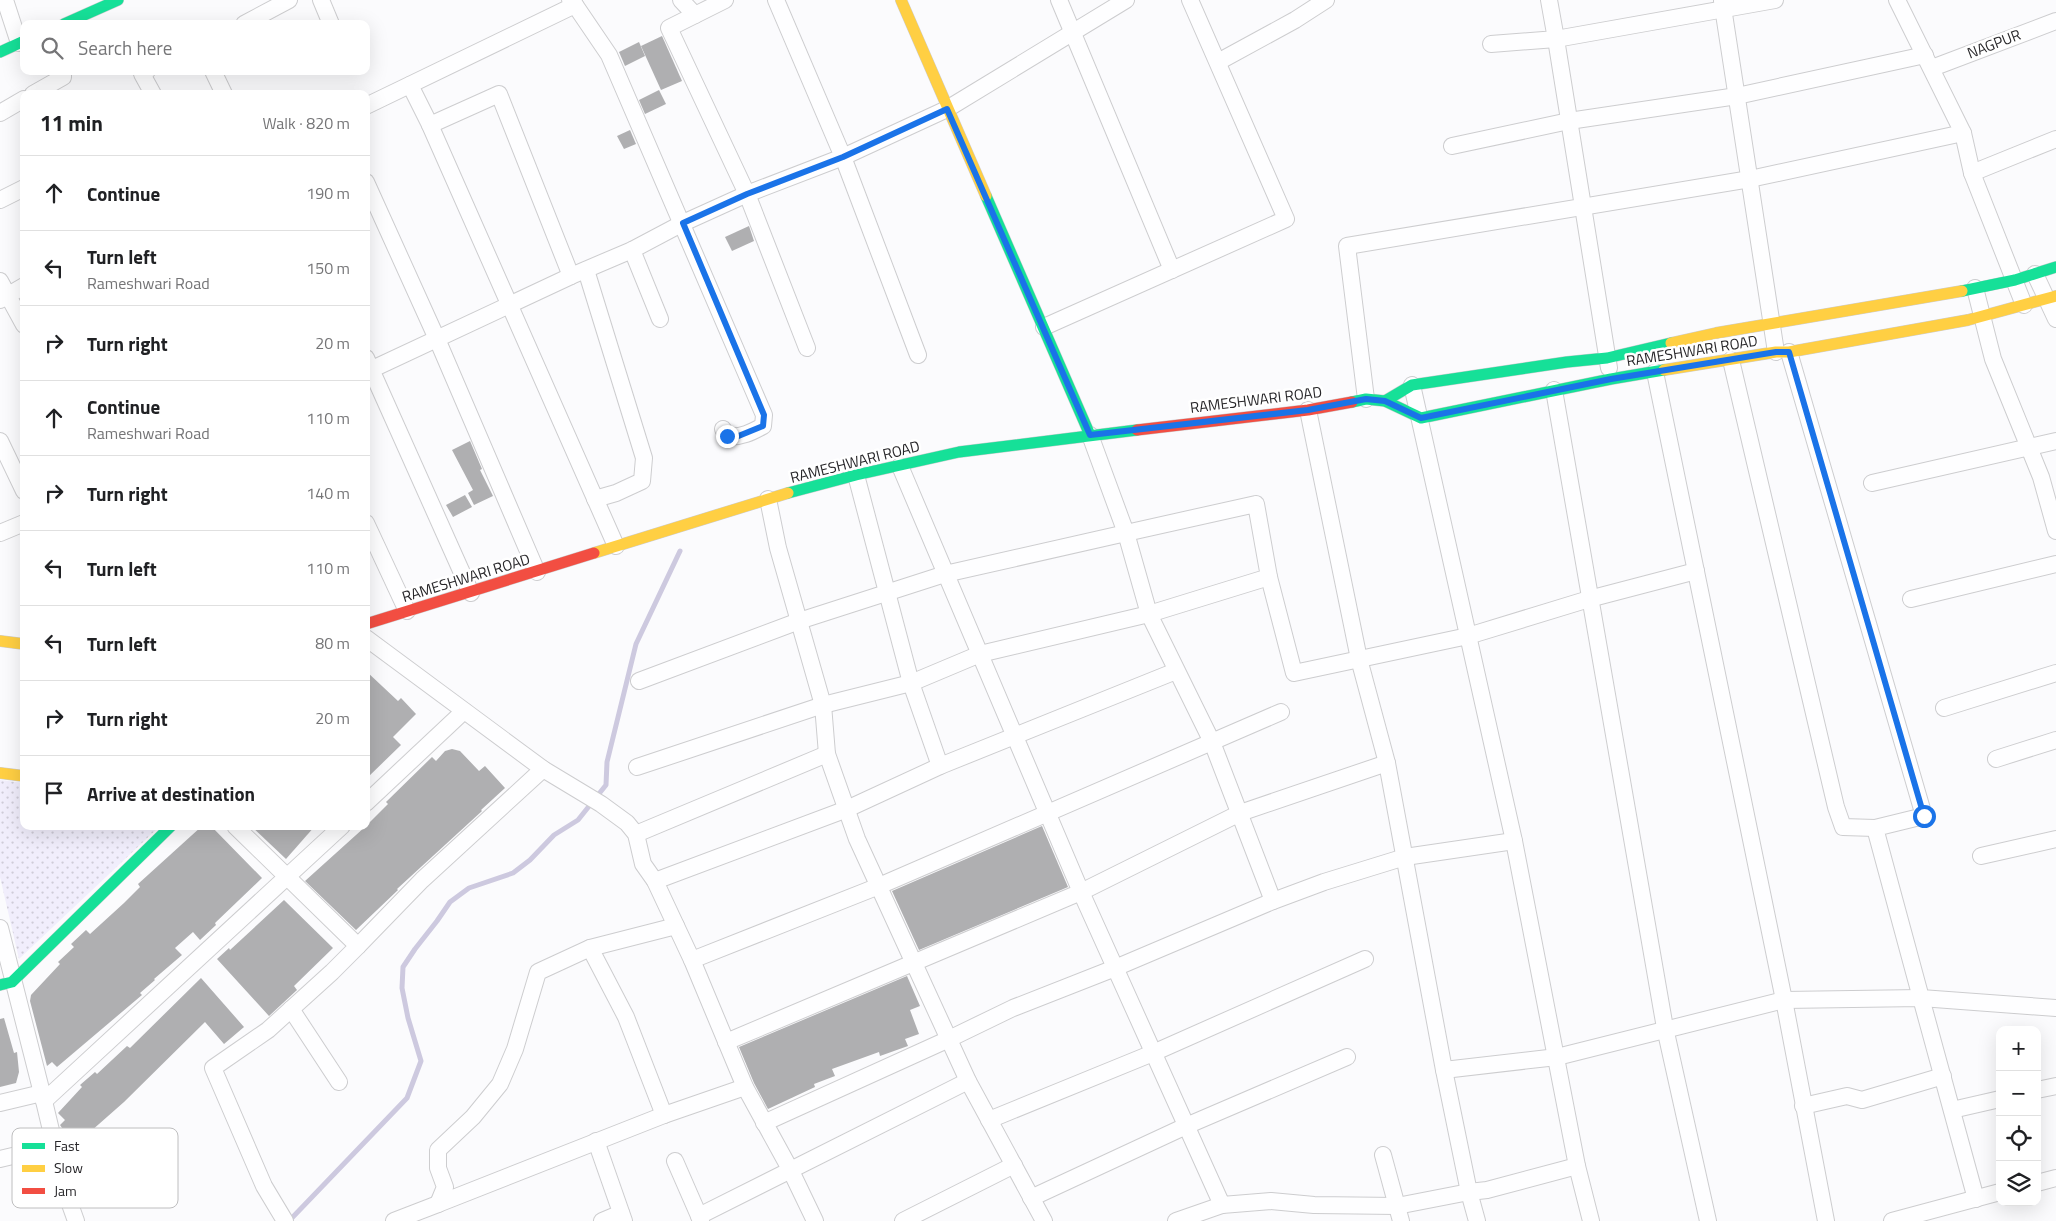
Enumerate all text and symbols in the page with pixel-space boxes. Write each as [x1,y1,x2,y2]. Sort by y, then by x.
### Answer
search box [20,20,370,75]
street label: NAGPUR [1964,23,2024,64]
text: Search here [78,33,172,62]
icon: search [38,34,66,62]
text: 11 min [40,107,103,139]
text: Walk · 820 m [262,111,350,135]
icon: ahead [40,179,68,207]
text: Continue [87,179,160,208]
text: 190 m [306,181,350,205]
text: Turn left [87,242,157,271]
icon: left [40,254,68,282]
text: 150 m [306,256,350,280]
text: Rameshwari Road [87,271,210,295]
icon: right [40,329,68,357]
text: Turn right [87,329,168,358]
street label: RAMESHWARI ROAD [1624,329,1759,372]
text: 20 m [315,331,350,355]
street label: RAMESHWARI ROAD [1189,380,1323,419]
text: Continue [87,392,160,421]
icon: ahead [40,404,68,432]
text: 110 m [306,406,350,430]
text: Rameshwari Road [87,421,210,445]
route end [716,425,739,448]
street label: RAMESHWARI ROAD [788,434,922,489]
icon: right [40,479,68,507]
text: Turn right [87,479,168,508]
text: 140 m [306,481,350,505]
street label: RAMESHWARI ROAD [399,547,533,608]
icon: left [40,554,68,582]
text: Turn left [87,554,157,583]
text: 110 m [306,556,350,580]
icon: left [40,629,68,657]
text: Turn left [87,629,157,658]
text: 80 m [315,631,350,655]
icon: right [40,704,68,732]
text: Turn right [87,704,168,733]
text: 20 m [315,706,350,730]
icon: arrive [40,779,68,807]
text: Arrive at destination [87,779,255,808]
route start [1913,805,1936,828]
map controls [1996,1026,2041,1206]
button: + [1996,1026,2041,1071]
button: − [1996,1071,2041,1116]
button: locate [1996,1116,2041,1161]
legend [12,1128,178,1208]
text: Fast [54,1135,79,1156]
text: Slow [54,1157,83,1178]
button: layers [1996,1161,2041,1206]
text: Jam [54,1180,77,1201]

